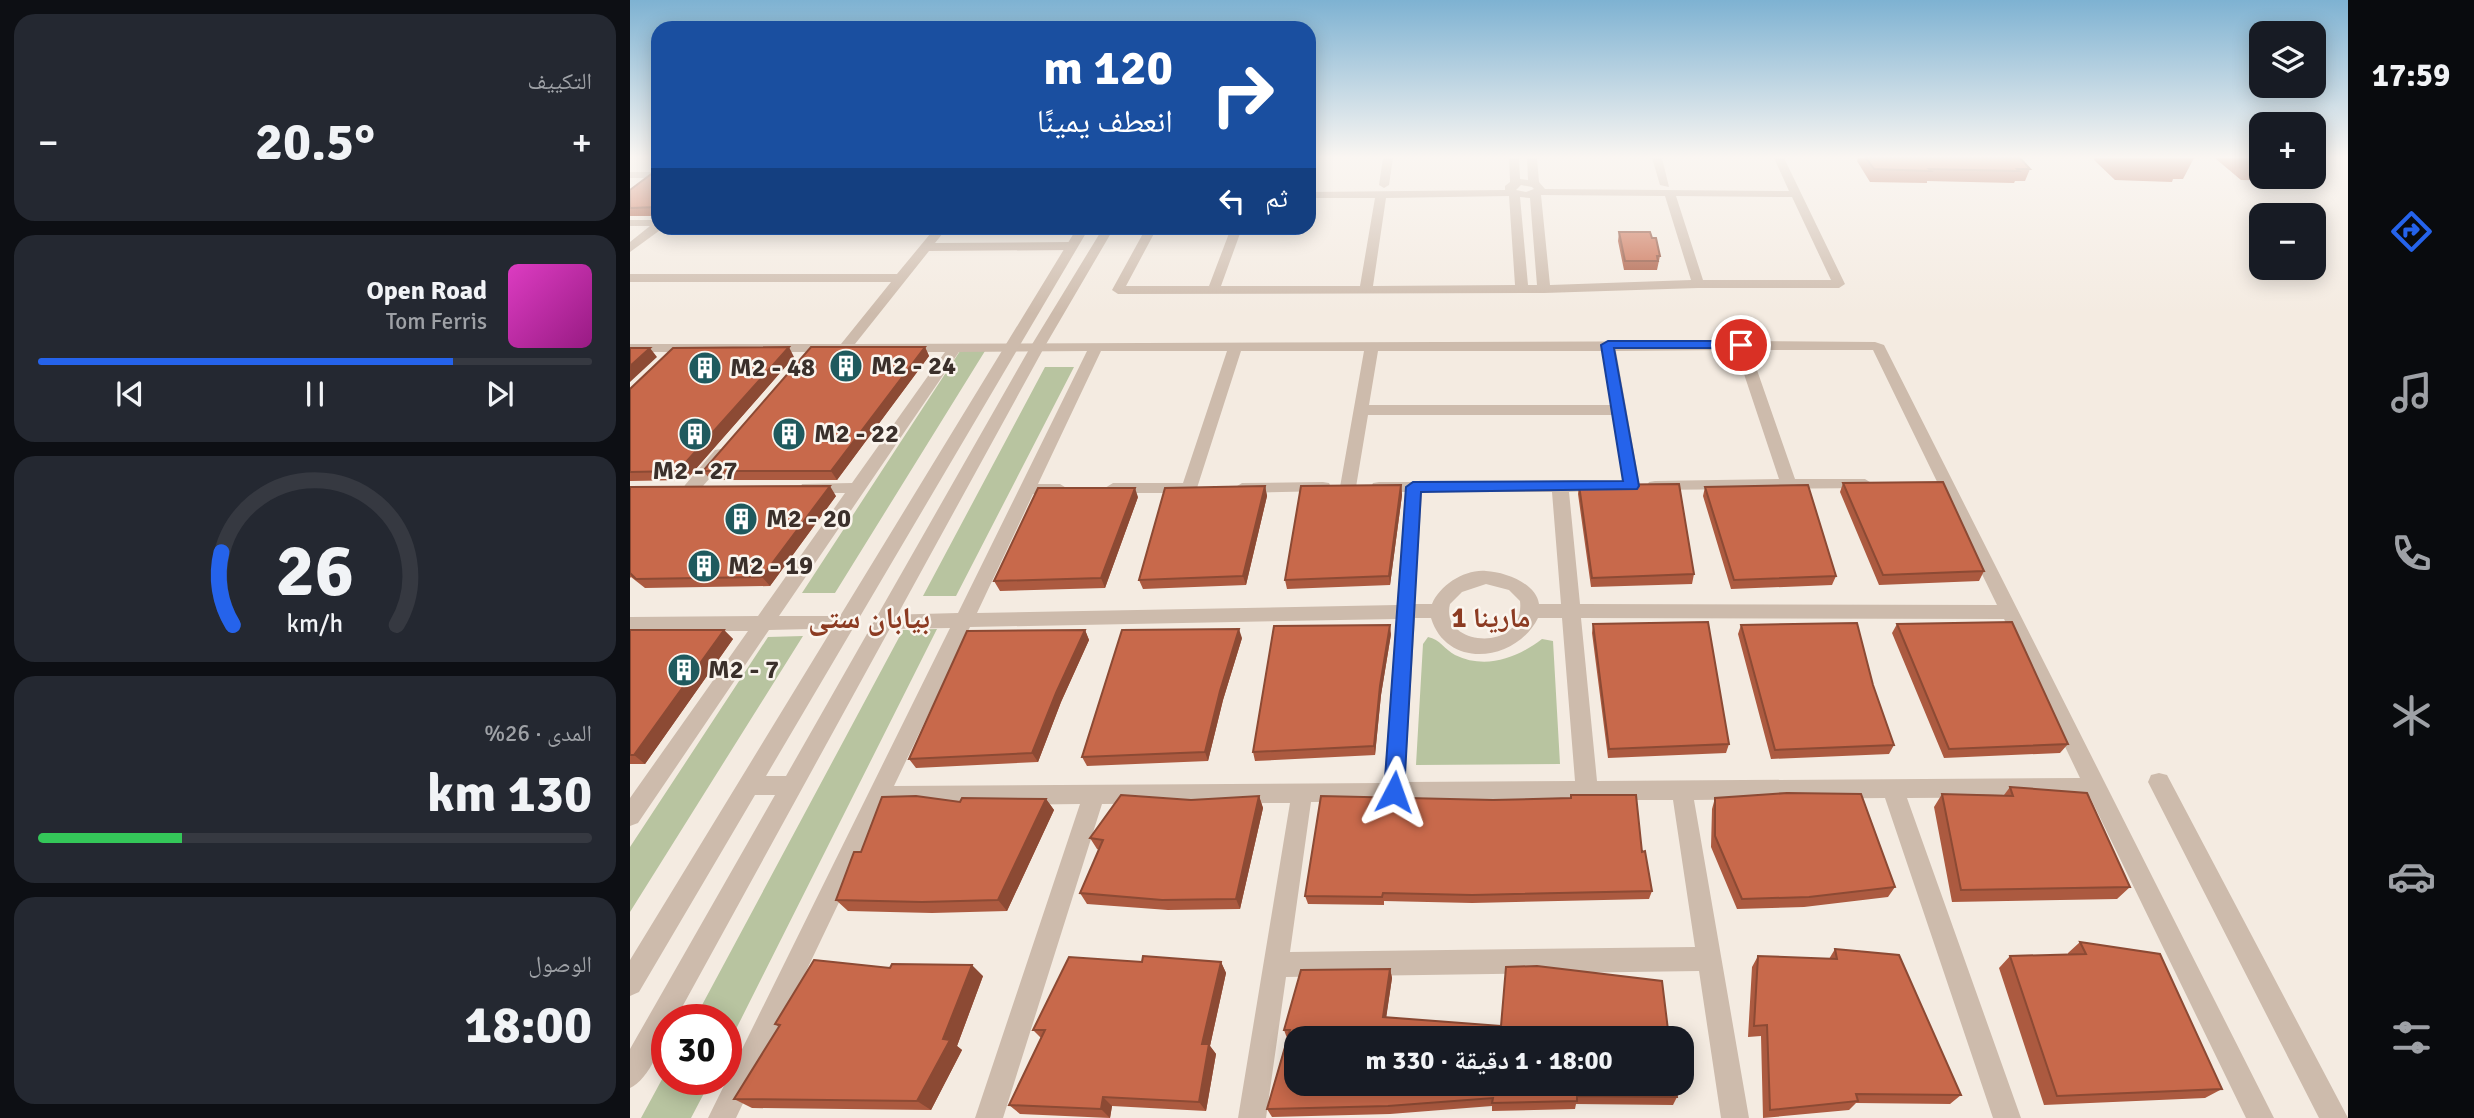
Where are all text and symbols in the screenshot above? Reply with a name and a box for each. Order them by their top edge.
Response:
map controls [2249,21,2326,280]
button: layers [2249,21,2326,98]
text: 120 m [1043,38,1173,98]
icon: right [1197,49,1288,140]
text: 17:59 [2372,56,2450,95]
text: التكييف [527,67,592,96]
text: انعطف يمينًا [1037,102,1173,141]
text: 20.5° [255,110,375,174]
button: + [2249,112,2326,189]
text: − [38,119,59,166]
text: + [571,119,592,166]
icon: left [1213,182,1251,220]
text: ثم [1265,183,1288,215]
button: − [2249,203,2326,280]
icon: directions [2387,207,2436,256]
text: Open Road [366,275,487,307]
text: Tom Ferris [386,307,487,336]
pin [1711,315,1771,375]
icon: arrive [1722,326,1760,364]
building icon: M2 - 24 [827,347,865,385]
building icon: M2 - 48 [686,349,724,387]
place label: M2 - 24 [871,350,956,382]
place label: M2 - 48 [730,352,815,384]
icon: music [2387,368,2436,417]
icon: previous [111,375,149,413]
icon: pause [296,375,334,413]
icon: next [481,375,519,413]
building icon: M2 - 27 [676,415,714,453]
building icon: M2 - 22 [770,415,808,453]
place label: M2 - 22 [814,418,899,450]
place label: M2 - 27 [652,455,738,487]
building icon: M2 - 20 [722,500,760,538]
place label: M2 - 20 [766,503,851,535]
text: 26 [276,527,354,616]
icon: phone [2387,529,2436,578]
building icon: M2 - 19 [685,547,723,585]
place label: M2 - 19 [728,550,813,582]
district label: بیابان ستی [808,600,930,637]
district label: مارینا 1 [1452,601,1531,635]
text: km/h [287,608,343,639]
building icon: M2 - 7 [665,651,703,689]
place label: M2 - 7 [708,654,779,686]
icon: climate [2387,691,2436,740]
text: المدى · 26% [484,719,592,748]
position arrow [1357,755,1431,829]
text: 130 km [427,762,592,826]
icon: car [2387,852,2436,901]
text: الوصول [528,950,592,979]
text: 18:00 [464,993,592,1057]
speed limit sign: 30 [651,1004,742,1095]
icon: filters [2387,1013,2436,1062]
text: 18:00 · 1 دقيقة · 330 m [1365,1045,1613,1077]

